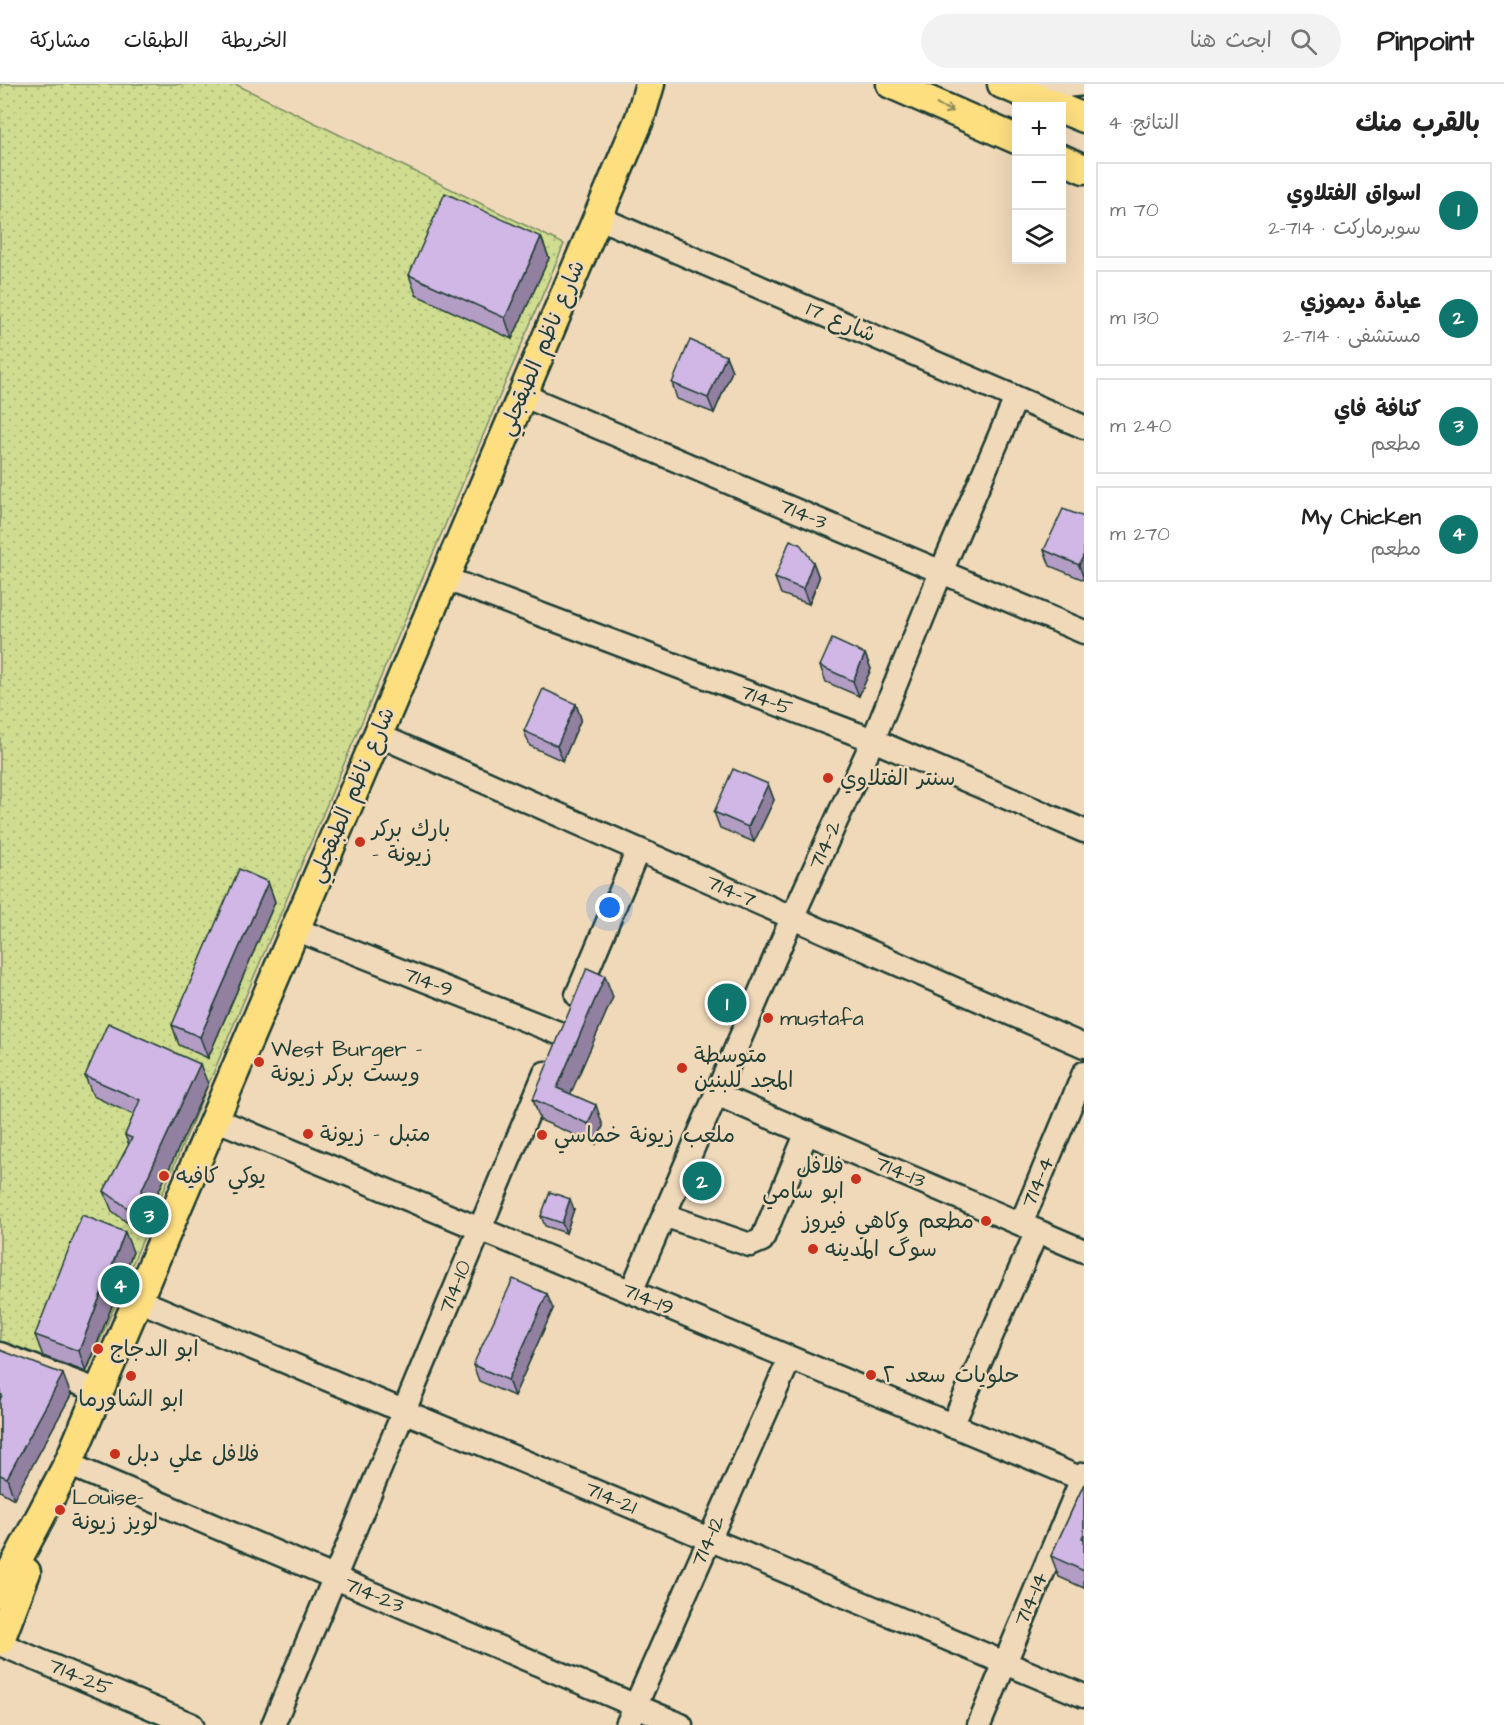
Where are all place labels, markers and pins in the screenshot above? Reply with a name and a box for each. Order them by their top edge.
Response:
place label: سنتر الفتلاوي [840,763,956,794]
marker: سنتر الفتلاوي [821,771,835,785]
place label: بارك بركر - زيونة [370,814,450,870]
marker: بارك بركر - زيونة [353,835,367,849]
pin: 1 [708,980,746,1026]
place label: mustafa [780,1003,864,1034]
marker: mustafa [761,1011,775,1025]
place label: West Burger - ويست بركر زيونة [271,1034,422,1090]
place label: متوسطة المجد للبنين [694,1040,794,1096]
marker: West Burger - ويست بركر زيونة [252,1055,266,1069]
marker: متوسطة المجد للبنين [675,1061,689,1075]
place label: متبل - زيونة [320,1119,431,1150]
place label: ملعب زيونة خماسي [554,1120,735,1154]
marker: متبل - زيونة [301,1127,315,1141]
marker: ملعب زيونة خماسي [535,1128,549,1142]
place label: فلافل ابو سامي [762,1151,844,1210]
pin: 2 [682,1158,722,1204]
place label: يوكي كافيه [176,1161,266,1195]
marker: يوكي كافيه [157,1169,171,1183]
marker: فلافل ابو سامي [849,1172,863,1186]
pin: 3 [130,1192,168,1238]
place label: مطعم وكاهي فيروز [801,1206,974,1240]
marker: مطعم وكاهي فيروز [979,1214,993,1228]
place label: سوگ المدينه [825,1234,937,1265]
marker: سوگ المدينه [806,1242,820,1256]
pin: 4 [100,1262,140,1308]
place label: ابو الدجاج [110,1334,199,1365]
marker: ابو الدجاج [91,1342,105,1356]
place label: حلويات سعد ٢ [883,1360,1020,1391]
marker: حلويات سعد ٢ [864,1368,878,1382]
marker: ابو الشاورما [124,1369,138,1383]
place label: ابو الشاورما [78,1384,184,1415]
place label: فلافل علي دبل [127,1439,259,1473]
marker: فلافل علي دبل [108,1447,122,1461]
place label: Louise- لويز زيونة [72,1482,158,1538]
marker: Louise- لويز زيونة [53,1503,67,1517]

